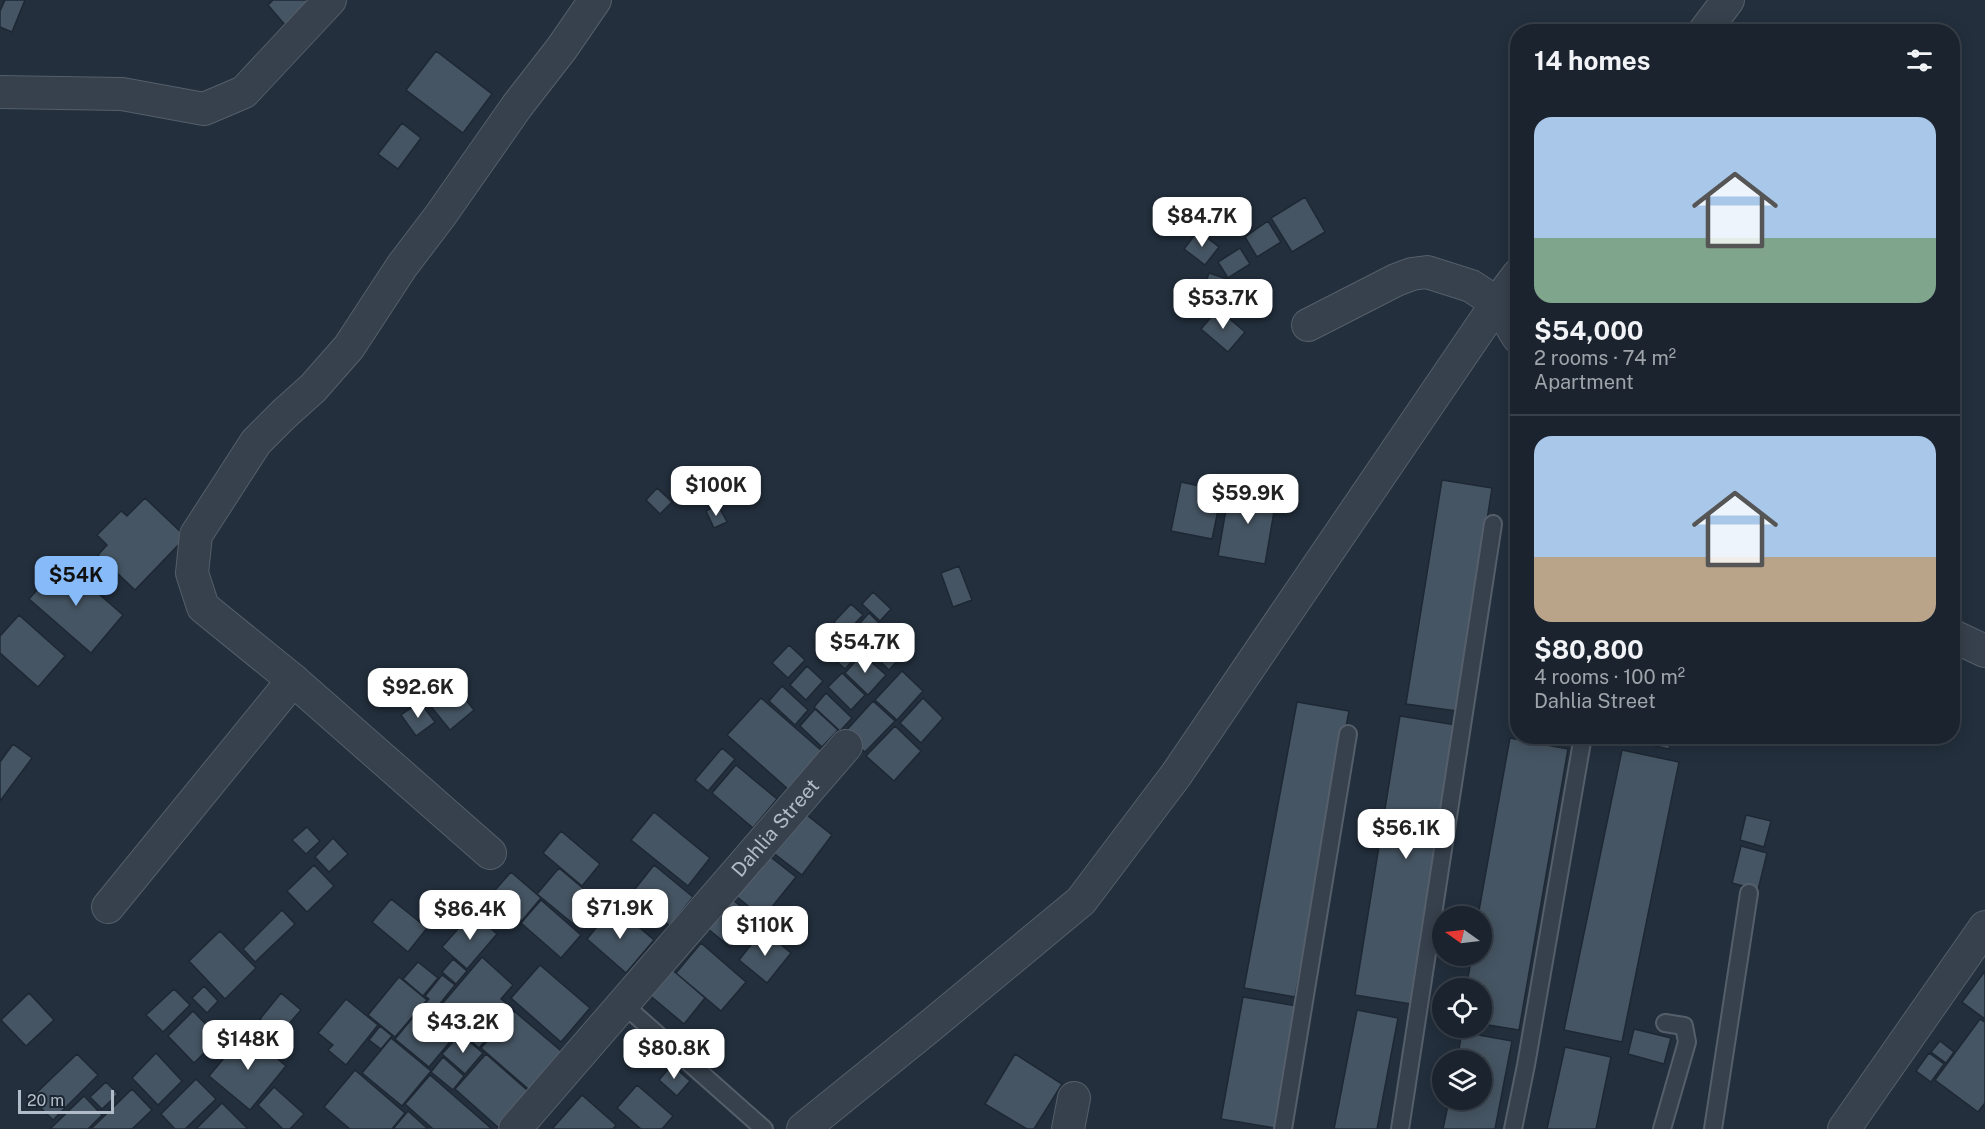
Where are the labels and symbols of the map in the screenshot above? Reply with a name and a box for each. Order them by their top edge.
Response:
pin: $84.7K [1153,197,1251,248]
pin: $53.7K [1174,279,1272,330]
pin: $100K [674,466,758,517]
pin: $59.9K [1199,474,1297,525]
pin: $54K [40,556,112,607]
pin: $54.7K [816,623,914,674]
pin: $92.6K [369,668,467,719]
street label: Dahlia Street [726,774,824,882]
pin: $56.1K [1357,809,1455,860]
pin: $71.9K [571,889,669,940]
pin: $86.4K [421,890,519,941]
pin: $110K [723,906,807,957]
north arrow [1432,906,1492,966]
pin: $43.2K [414,1003,512,1054]
pin: $148K [206,1020,290,1071]
pin: $80.8K [625,1029,723,1080]
scale bar [18,1087,114,1114]

